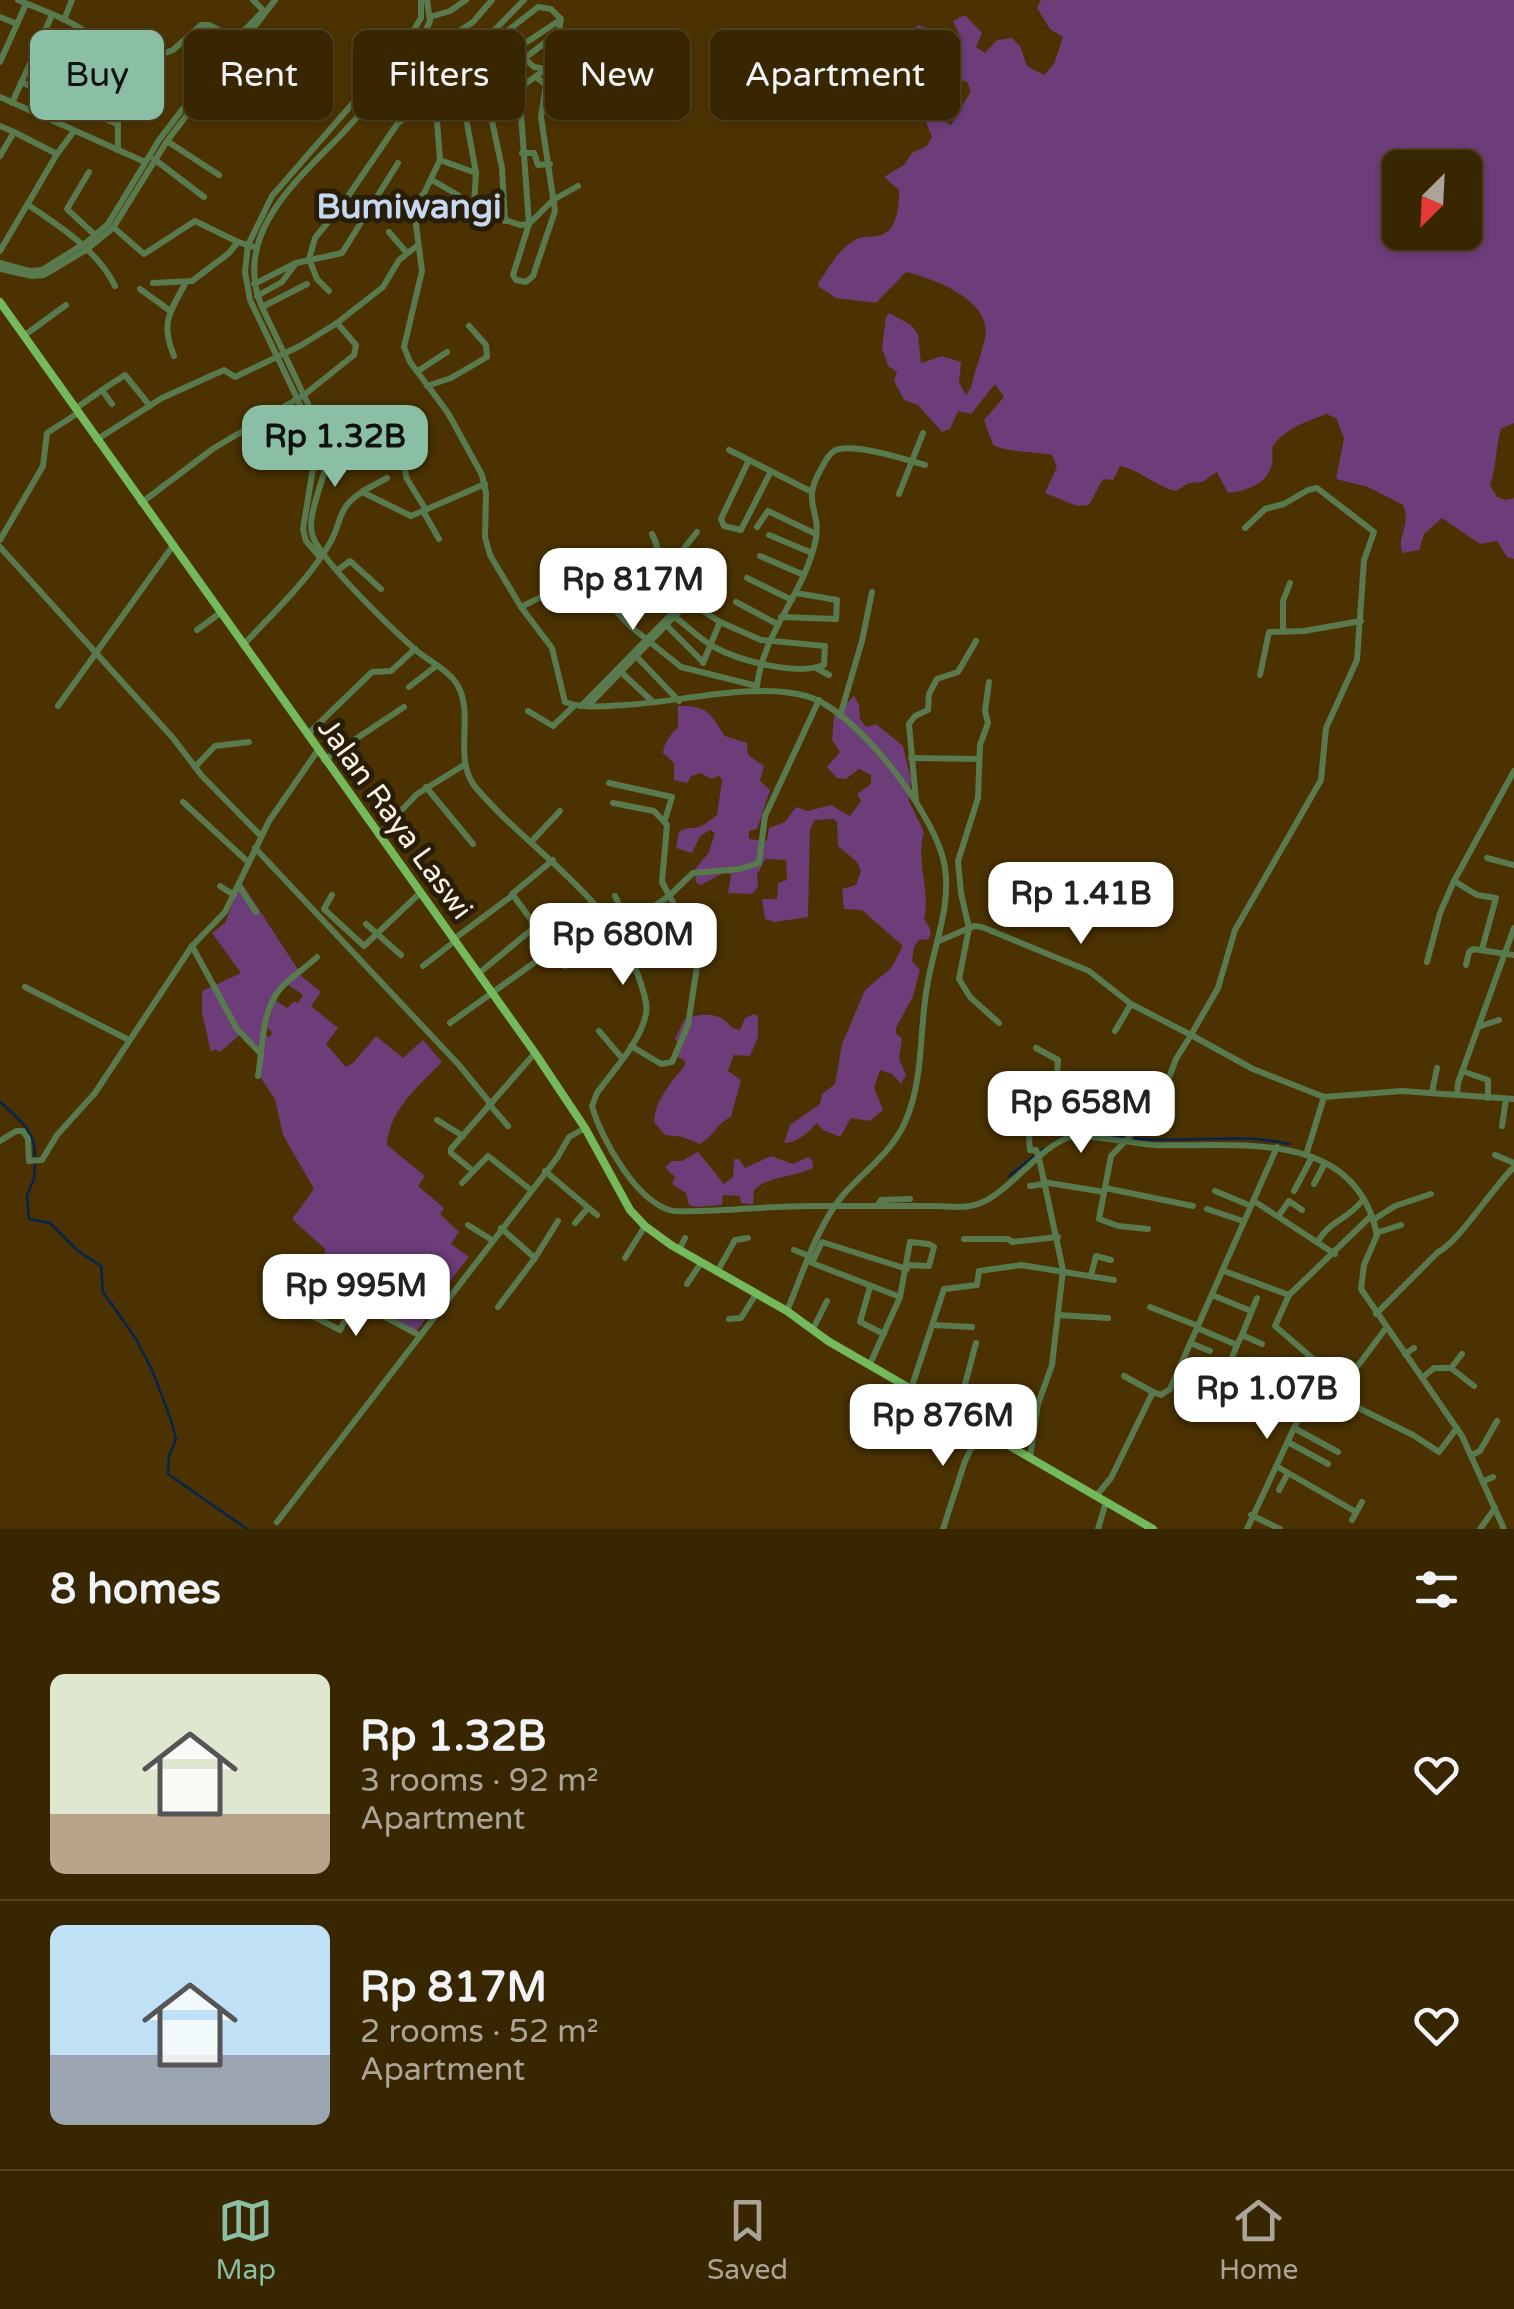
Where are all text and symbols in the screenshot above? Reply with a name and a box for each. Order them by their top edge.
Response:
chip: Buy [30,30,164,120]
chip: Rent [184,30,333,120]
chip: Filters [353,30,525,120]
chip: New [545,30,690,120]
chip: Apartment [710,30,960,120]
north arrow [1382,150,1482,250]
map controls [1382,150,1482,250]
district label: Bumiwangi [316,186,502,228]
pin: Rp 1.32B [232,405,438,490]
text: Rp 1.32B [264,418,406,456]
pin: Rp 817M [541,548,725,633]
text: Rp 817M [562,561,704,599]
street label: Jalan Raya Laswi [310,711,480,927]
pin: Rp 1.41B [978,862,1184,947]
text: Rp 1.41B [1010,875,1152,913]
pin: Rp 680M [531,903,715,988]
text: Rp 680M [552,916,694,954]
pin: Rp 658M [989,1071,1173,1156]
text: Rp 658M [1010,1084,1152,1122]
pin: Rp 995M [264,1254,448,1339]
text: Rp 995M [285,1267,427,1305]
pin: Rp 1.07B [1164,1357,1370,1442]
text: Rp 1.07B [1196,1370,1338,1408]
pin: Rp 876M [851,1384,1035,1469]
text: Rp 876M [872,1397,1014,1435]
icon: filters [1409,1562,1464,1617]
text: 8 homes [50,1564,221,1615]
text: Rp 1.32B [360,1711,546,1762]
icon: home [130,1714,250,1834]
icon: heart [1409,1747,1464,1802]
text: 3 rooms · 92 m² [360,1762,599,1800]
text: Apartment [360,1800,525,1838]
text: Rp 817M [360,1962,547,2013]
icon: home [130,1965,250,2085]
icon: heart [1409,1998,1464,2053]
text: 2 rooms · 52 m² [360,2013,599,2051]
text: Apartment [360,2051,525,2089]
tab: Map [216,2193,276,2287]
tab: Saved [707,2193,788,2287]
tab: Home [1219,2193,1298,2287]

